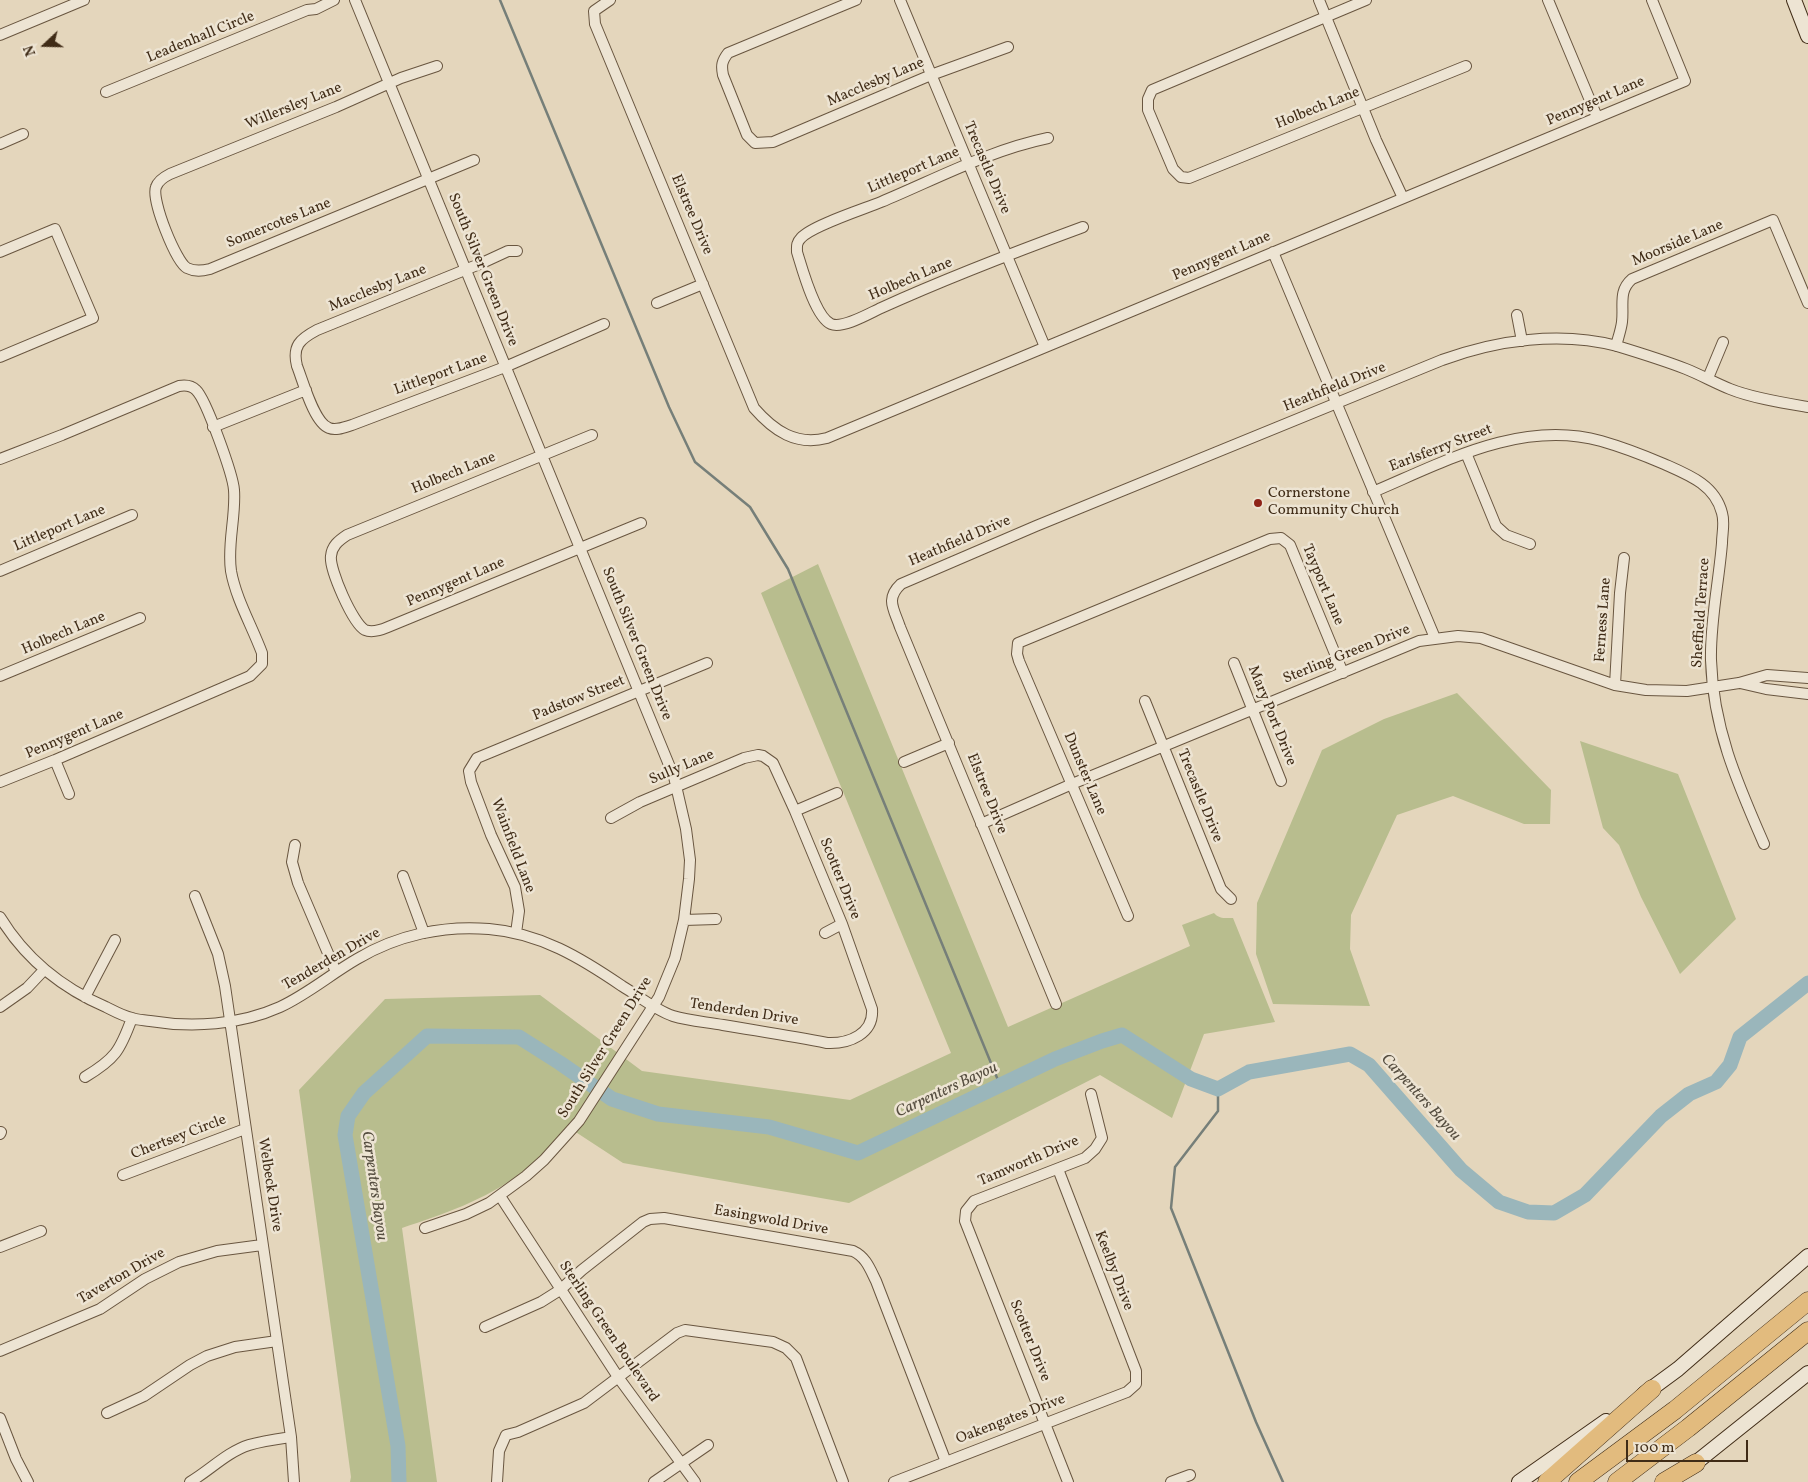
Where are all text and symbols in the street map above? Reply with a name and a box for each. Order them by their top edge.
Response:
street label: Leadenhall Circle [145,8,257,68]
north arrow [20,20,70,70]
text: N [20,42,41,59]
street label: Macclesby Lane [825,54,927,112]
street label: Pennygent Lane [1544,73,1648,131]
street label: Willersley Lane [243,79,345,135]
street label: Holbech Lane [1273,84,1363,134]
street label: Trecastle Drive [958,119,1014,217]
street label: Littleport Lane [865,144,963,198]
street label: Elstree Drive [666,172,716,258]
street label: South Silver Green Drive [443,191,521,349]
street label: Somercotes Lane [224,195,334,253]
street label: Moorside Lane [1630,217,1726,271]
street label: Pennygent Lane [1170,228,1274,286]
street label: Holbech Lane [866,254,956,306]
street label: Macclesby Lane [327,261,429,317]
street label: Littleport Lane [392,350,490,400]
street label: Heathfield Drive [1281,359,1389,417]
street label: Earlsferry Street [1387,421,1495,477]
street label: Holbech Lane [409,449,499,499]
place label: Cornerstone Community Church [1268,485,1399,520]
marker: Cornerstone Community Church [1252,497,1264,509]
street label: Littleport Lane [11,502,109,556]
street label: Heathfield Drive [906,512,1014,572]
street label: Tayport Lane [1297,542,1347,628]
street label: Pennygent Lane [404,554,508,612]
street label: Sheffield Terrace [1689,557,1715,669]
street label: South Silver Green Drive [597,565,675,723]
street label: Ferness Lane [1592,577,1616,663]
street label: Holbech Lane [19,608,109,660]
street label: Sterling Green Drive [1281,621,1413,689]
street label: Mary Port Drive [1243,663,1299,769]
street label: Padstow Street [530,672,628,726]
street label: Pennygent Lane [23,706,127,764]
street label: Dunster Lane [1058,730,1110,818]
street label: Sully Lane [647,746,717,790]
street label: Trecastle Drive [1172,747,1226,845]
street label: Elstree Drive [962,751,1010,837]
street label: Wainfield Lane [486,796,538,896]
street label: Scotter Drive [815,836,863,922]
street label: Tenderden Drive [280,925,384,995]
street label: South Silver Green Drive [555,974,657,1122]
street label: Tenderden Drive [688,996,800,1030]
water label: Carpenters Bayou [1376,1051,1464,1145]
water label: Carpenters Bayou [893,1059,1001,1123]
street label: Chertsey Circle [129,1112,229,1164]
water label: Carpenters Bayou [356,1130,390,1242]
street label: Tamworth Drive [976,1133,1082,1191]
street label: Welbeck Drive [253,1137,285,1233]
street label: Easingwold Drive [712,1202,830,1240]
street label: Keelby Drive [1090,1229,1136,1313]
street label: Taverton Drive [75,1245,169,1309]
street label: Sterling Green Boulevard [554,1258,662,1406]
street label: Scotter Drive [1005,1298,1053,1384]
street label: Oakengates Drive [954,1391,1068,1449]
scale bar [1628,1430,1750,1462]
text: 100 m [1634,1438,1674,1459]

